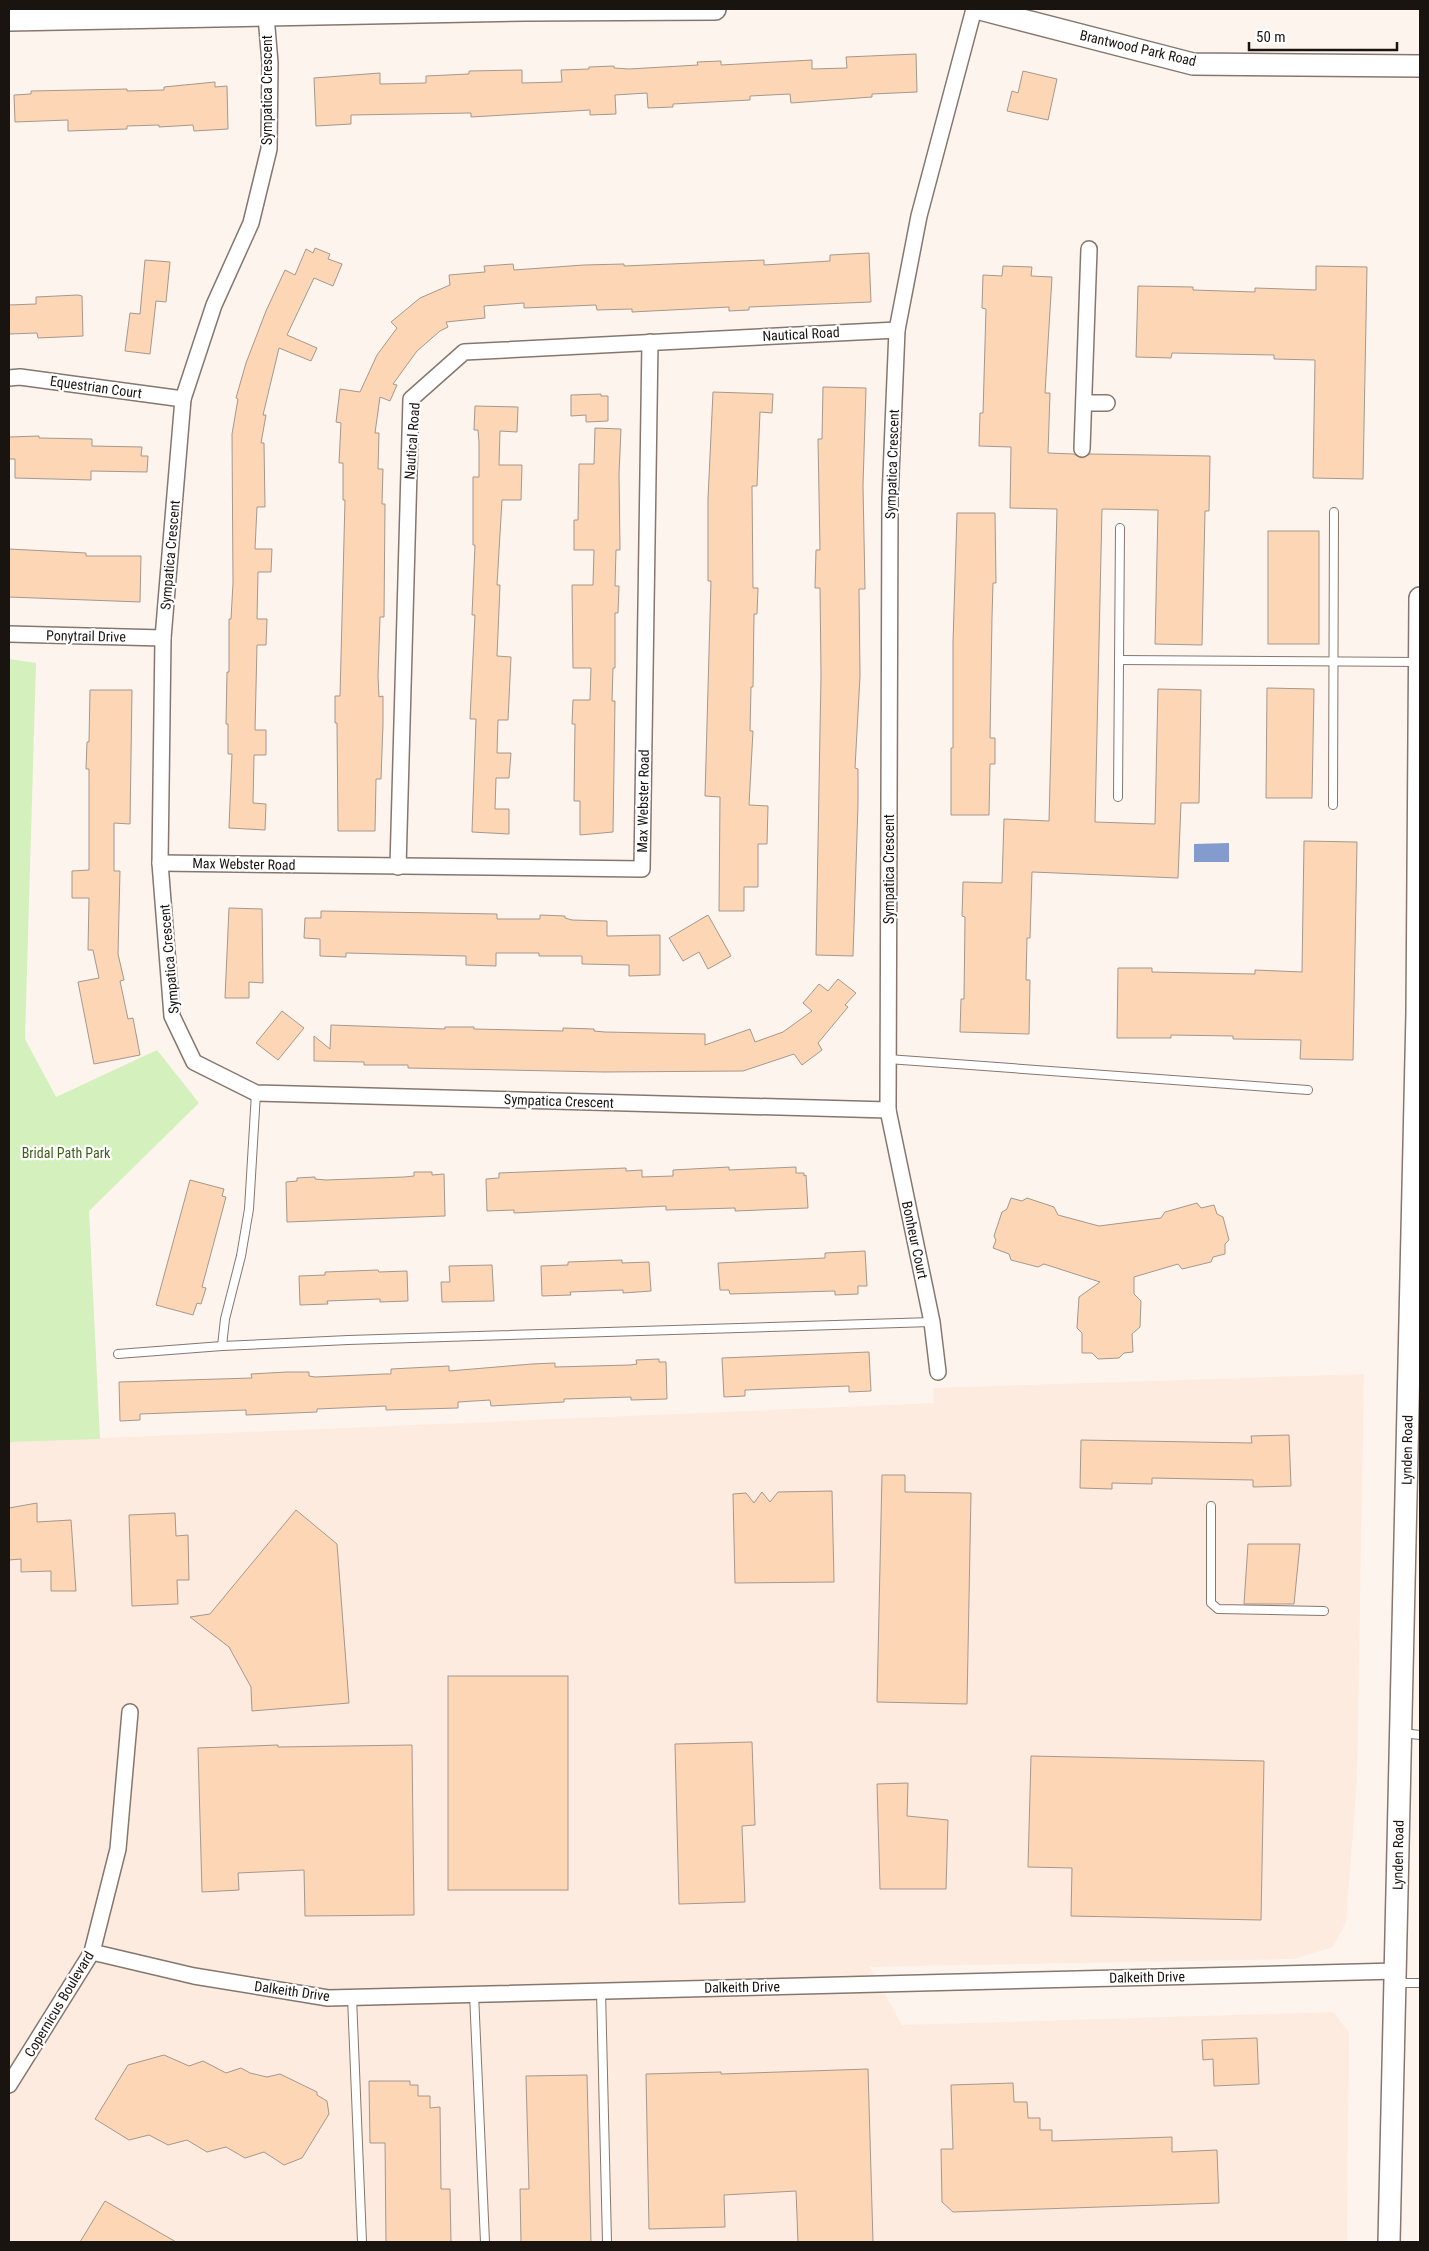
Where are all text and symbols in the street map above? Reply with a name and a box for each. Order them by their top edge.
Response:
scale bar [1249,20,1396,52]
street label: Brantwood Park Road [1078,27,1198,69]
text: 50 m [1256,28,1286,46]
street label: Sympatica Crescent [259,35,275,145]
street label: Nautical Road [762,324,840,344]
street label: Equestrian Court [49,373,143,401]
street label: Nautical Road [401,402,423,480]
street label: Sympatica Crescent [882,409,902,519]
street label: Sympatica Crescent [157,500,183,610]
street label: Ponytrail Drive [46,627,126,645]
street label: Max Webster Road [634,749,652,853]
street label: Sympatica Crescent [881,814,897,924]
street label: Max Webster Road [192,855,296,873]
street label: Sympatica Crescent [156,904,182,1014]
street label: Sympatica Crescent [504,1091,614,1111]
park label: Bridal Path Park [22,1145,111,1161]
street label: Bonheur Court [899,1199,931,1281]
street label: Lynden Road [1398,1415,1416,1485]
street label: Lynden Road [1389,1820,1407,1890]
street label: Copernicus Boulevard [21,1948,97,2060]
street label: Dalkeith Drive [1109,1968,1186,1986]
street label: Dalkeith Drive [253,1978,331,2004]
street label: Dalkeith Drive [704,1978,781,1996]

